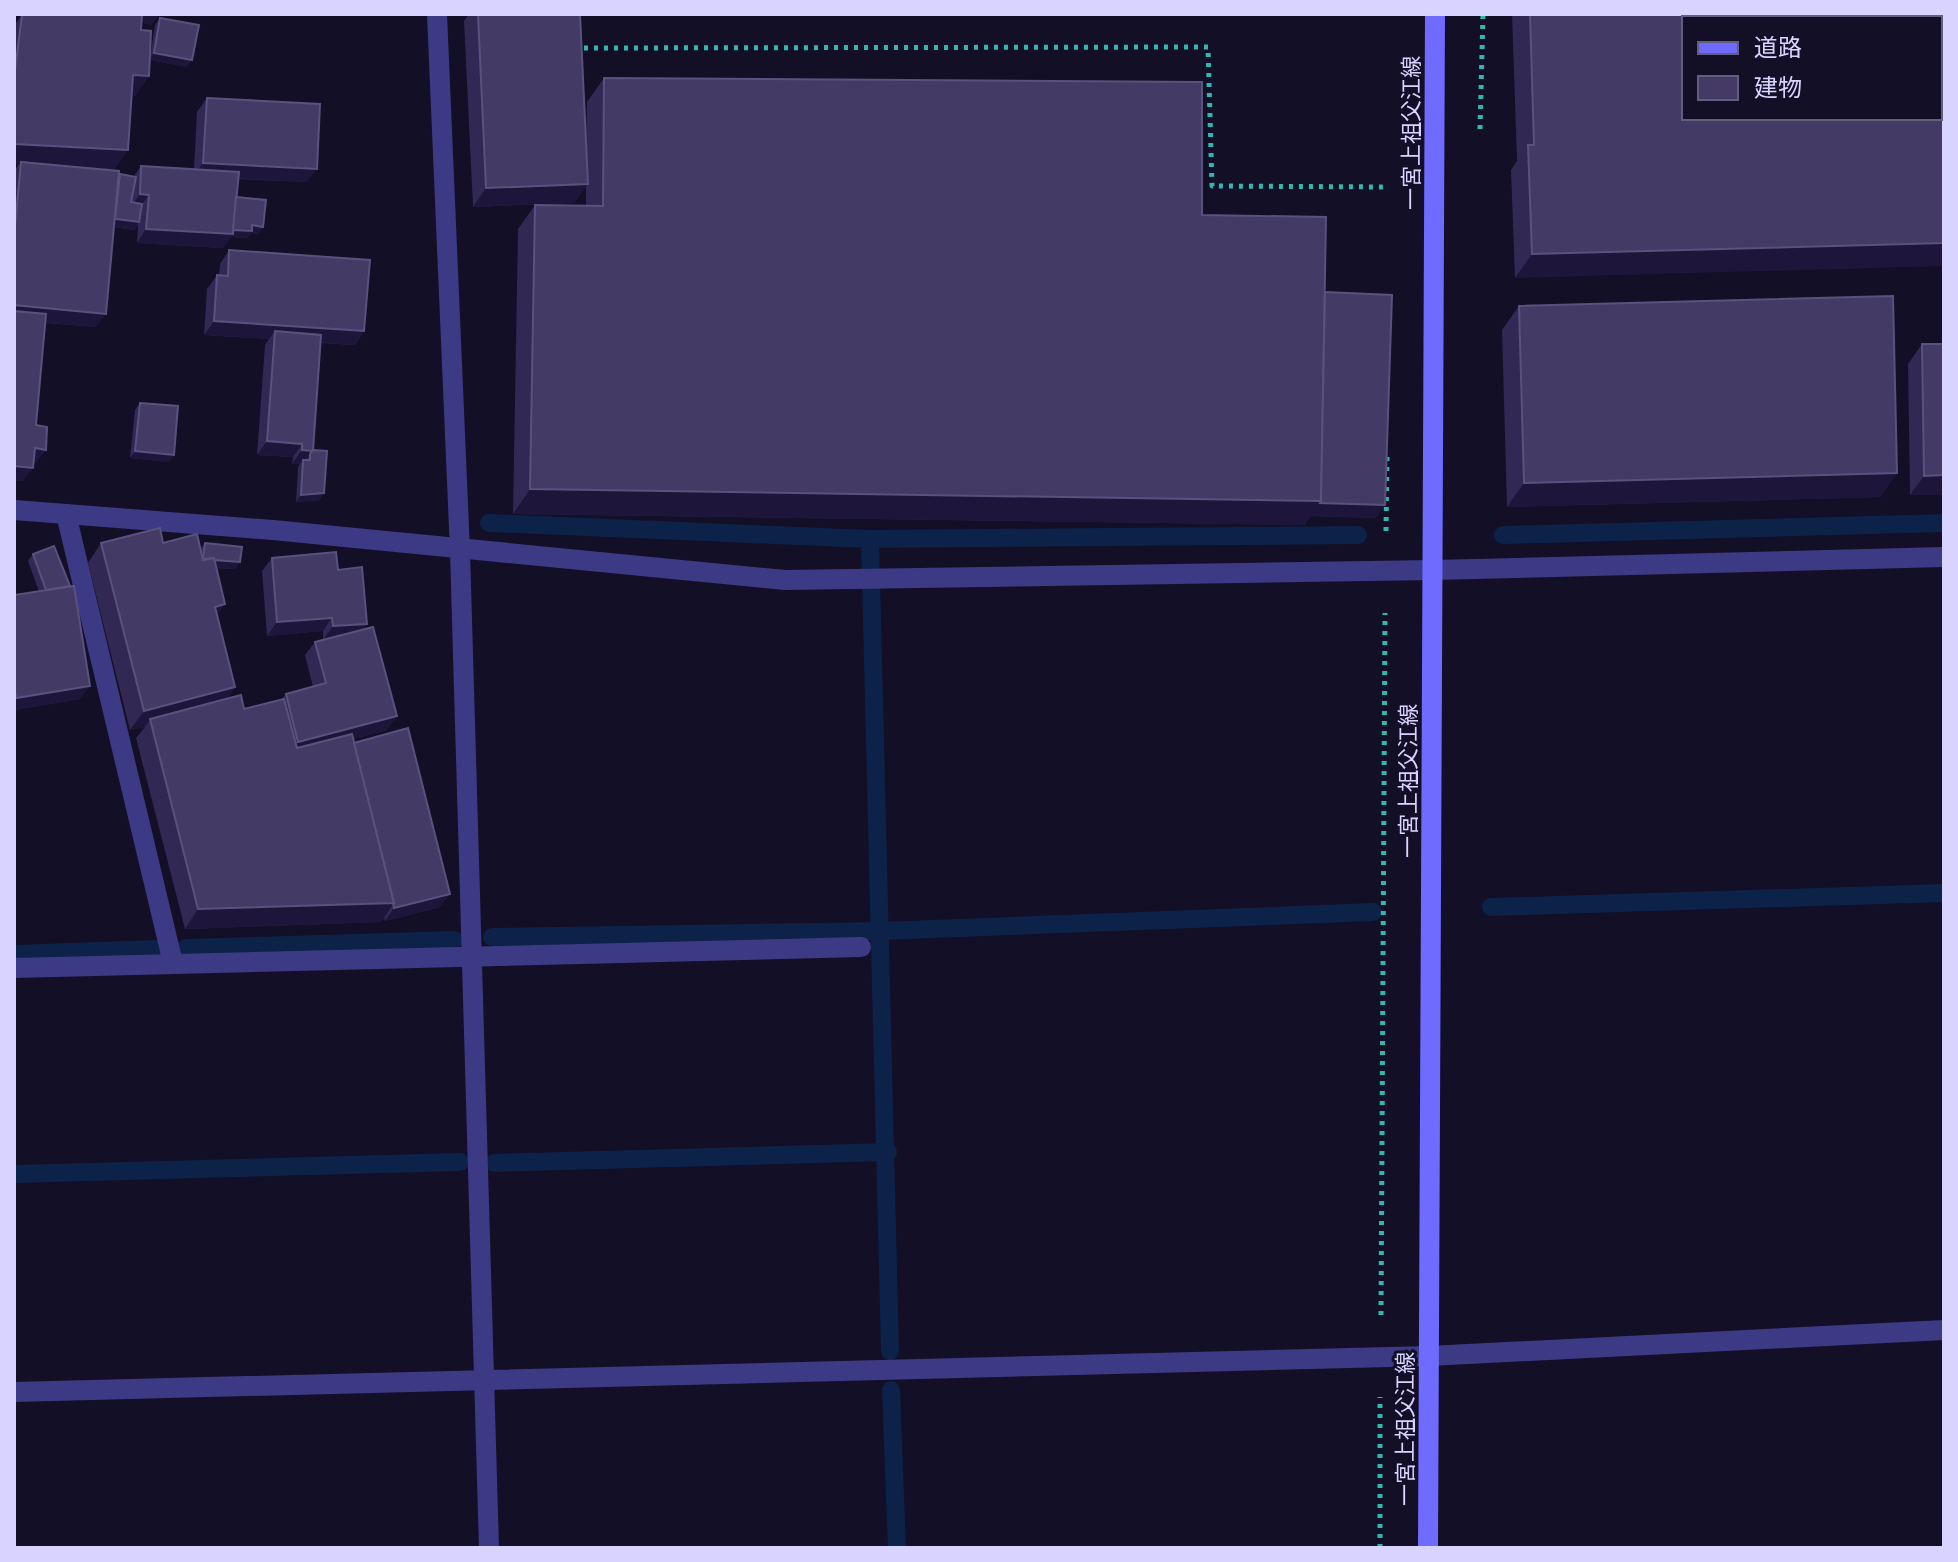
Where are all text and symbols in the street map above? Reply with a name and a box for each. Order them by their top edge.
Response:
legend [1682,16,1942,120]
text: 道路 [1754,33,1802,62]
street label: 一宮上祖父江線 [1398,56,1425,210]
text: 建物 [1754,73,1802,102]
street label: 一宮上祖父江線 [1395,704,1422,858]
street label: 一宮上祖父江線 [1392,1352,1419,1506]

